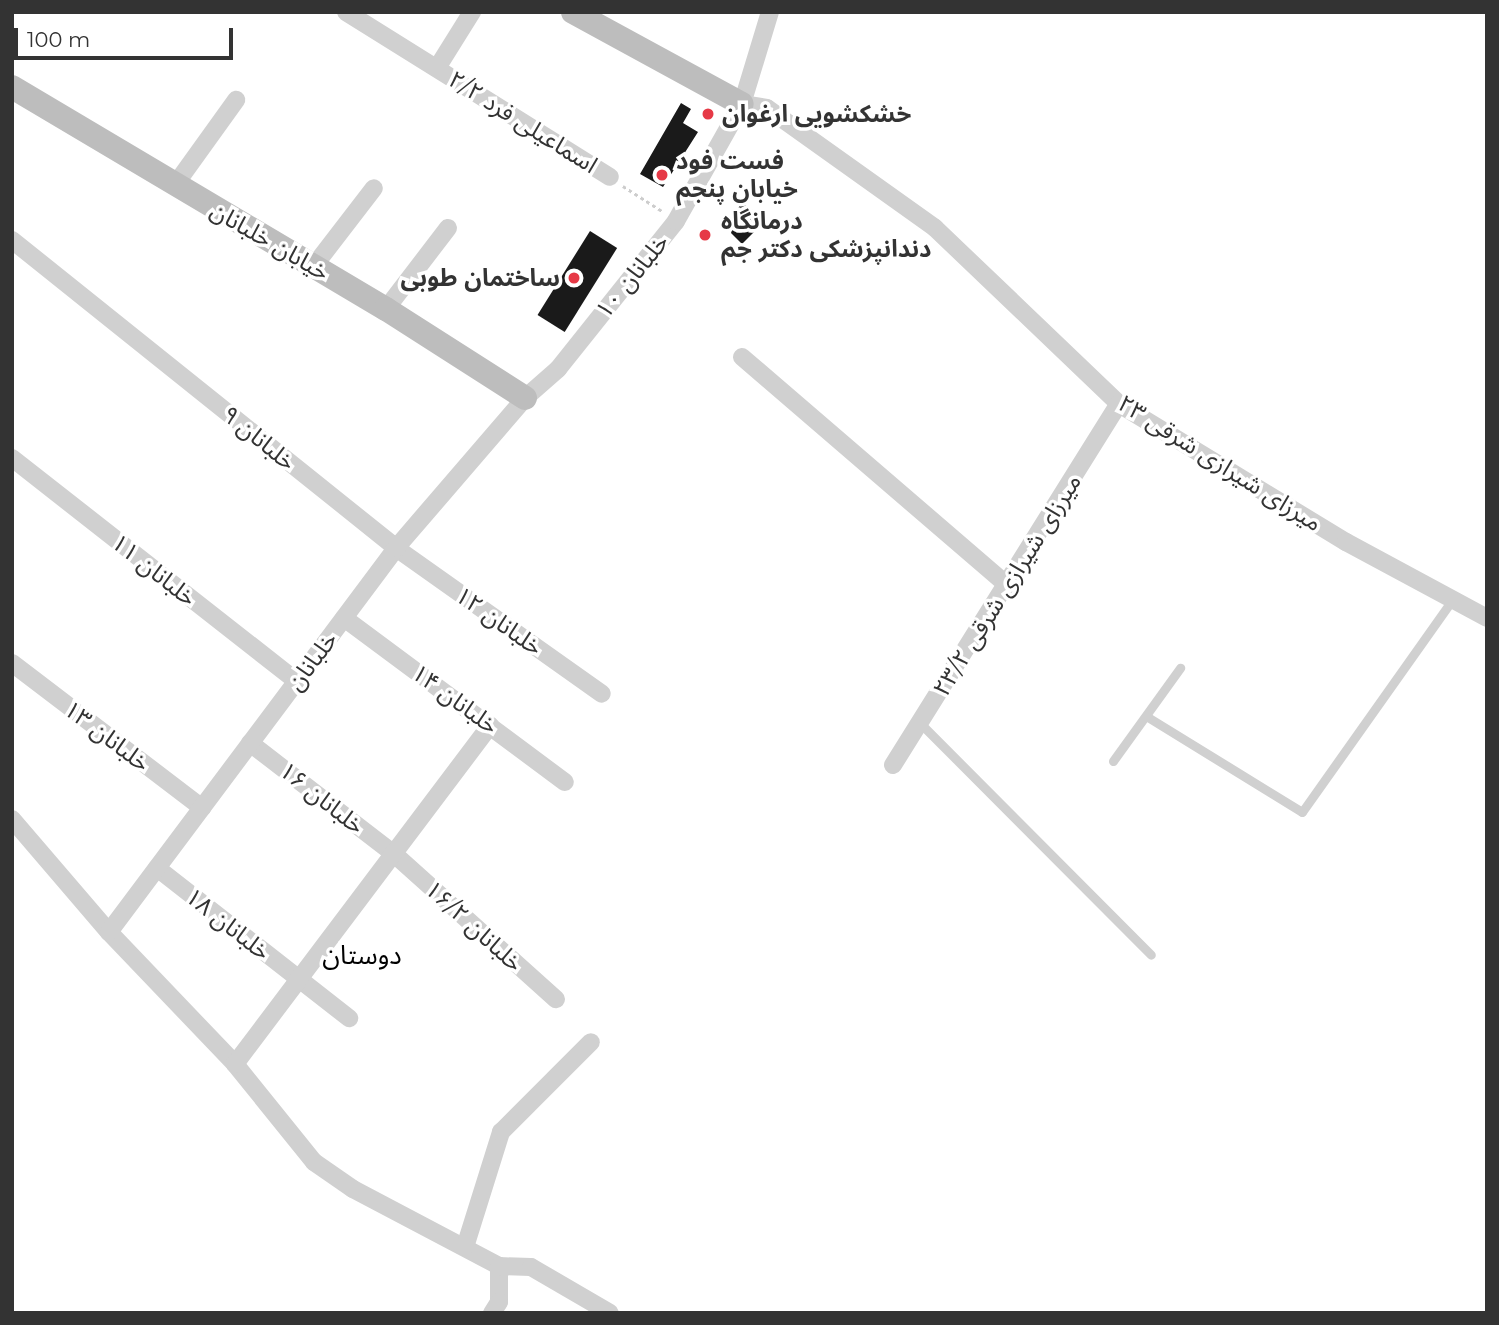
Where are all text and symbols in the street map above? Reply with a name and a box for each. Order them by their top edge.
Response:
scale bar [18,14,236,58]
text: 100 m [27,27,90,52]
street label: ۲/۲ اسماعیلی فرد [443,65,603,179]
place label: خشکشویی ارغوان [722,100,911,128]
marker: خشکشویی ارغوان [700,106,716,122]
place label: فست فود خیابان پنجم [676,147,798,203]
marker: فست فود خیابان پنجم [654,167,670,183]
street label: خیابان خلبانان [205,195,335,287]
place label: درمانگاه دندانپزشکی دکتر جم [721,207,931,263]
marker: درمانگاه دندانپزشکی دکتر جم [695,225,715,245]
street label: ۱۰ خلبانان [589,228,675,324]
place label: ساختمان طوبی [400,264,560,292]
marker: ساختمان طوبی [566,270,582,286]
street label: ۲۳ میرزای شیرازی شرقی [1113,389,1327,537]
street label: ۹ خلبانان [216,400,302,476]
street label: ۲۳/۲ میرزای شیرازی شرقی [927,469,1087,701]
street label: ۱۱ خلبانان [106,528,202,612]
street label: ۱۲ خلبانان [450,580,548,662]
street label: خلبانان [281,626,343,696]
street label: ۱۴ خلبانان [406,658,504,740]
street label: ۱۳ خلبانان [58,694,156,778]
street label: ۱۶ خلبانان [274,756,370,840]
street label: ۱۶/۲ خلبانان [419,875,529,977]
street label: ۱۸ خلبانان [180,882,276,966]
district label: دوستان [322,940,402,972]

